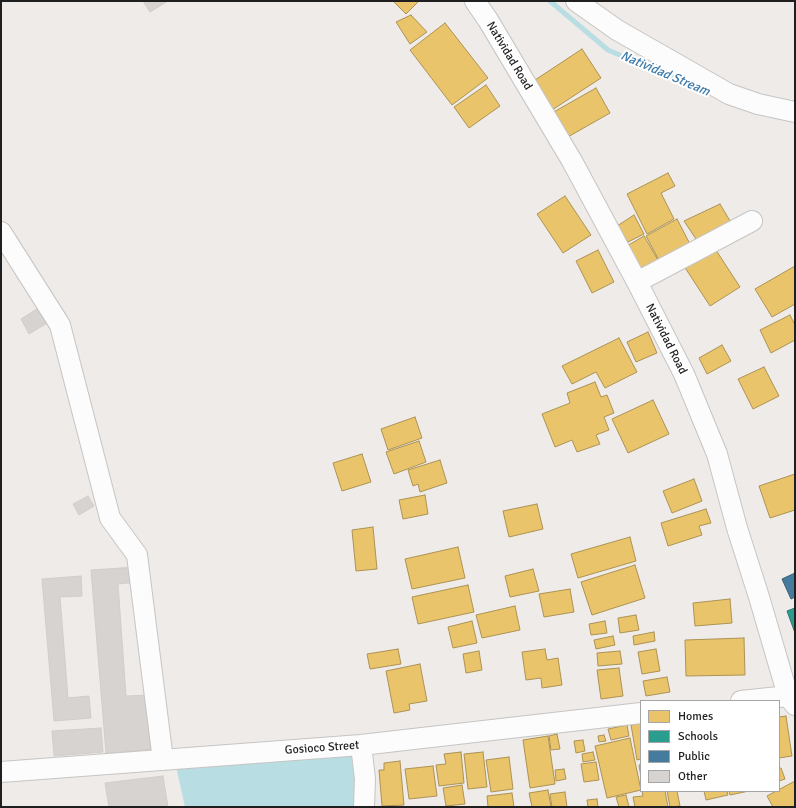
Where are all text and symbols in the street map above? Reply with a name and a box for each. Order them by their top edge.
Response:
street label: Natividad Road [483,19,535,93]
water label: Natividad Stream [618,48,712,100]
street label: Natividad Road [642,301,690,377]
legend [640,700,780,792]
text: Homes [678,709,713,724]
text: Schools [678,729,718,744]
street label: Gosioco Street [284,738,360,758]
text: Public [678,749,710,764]
text: Other [678,769,707,784]

